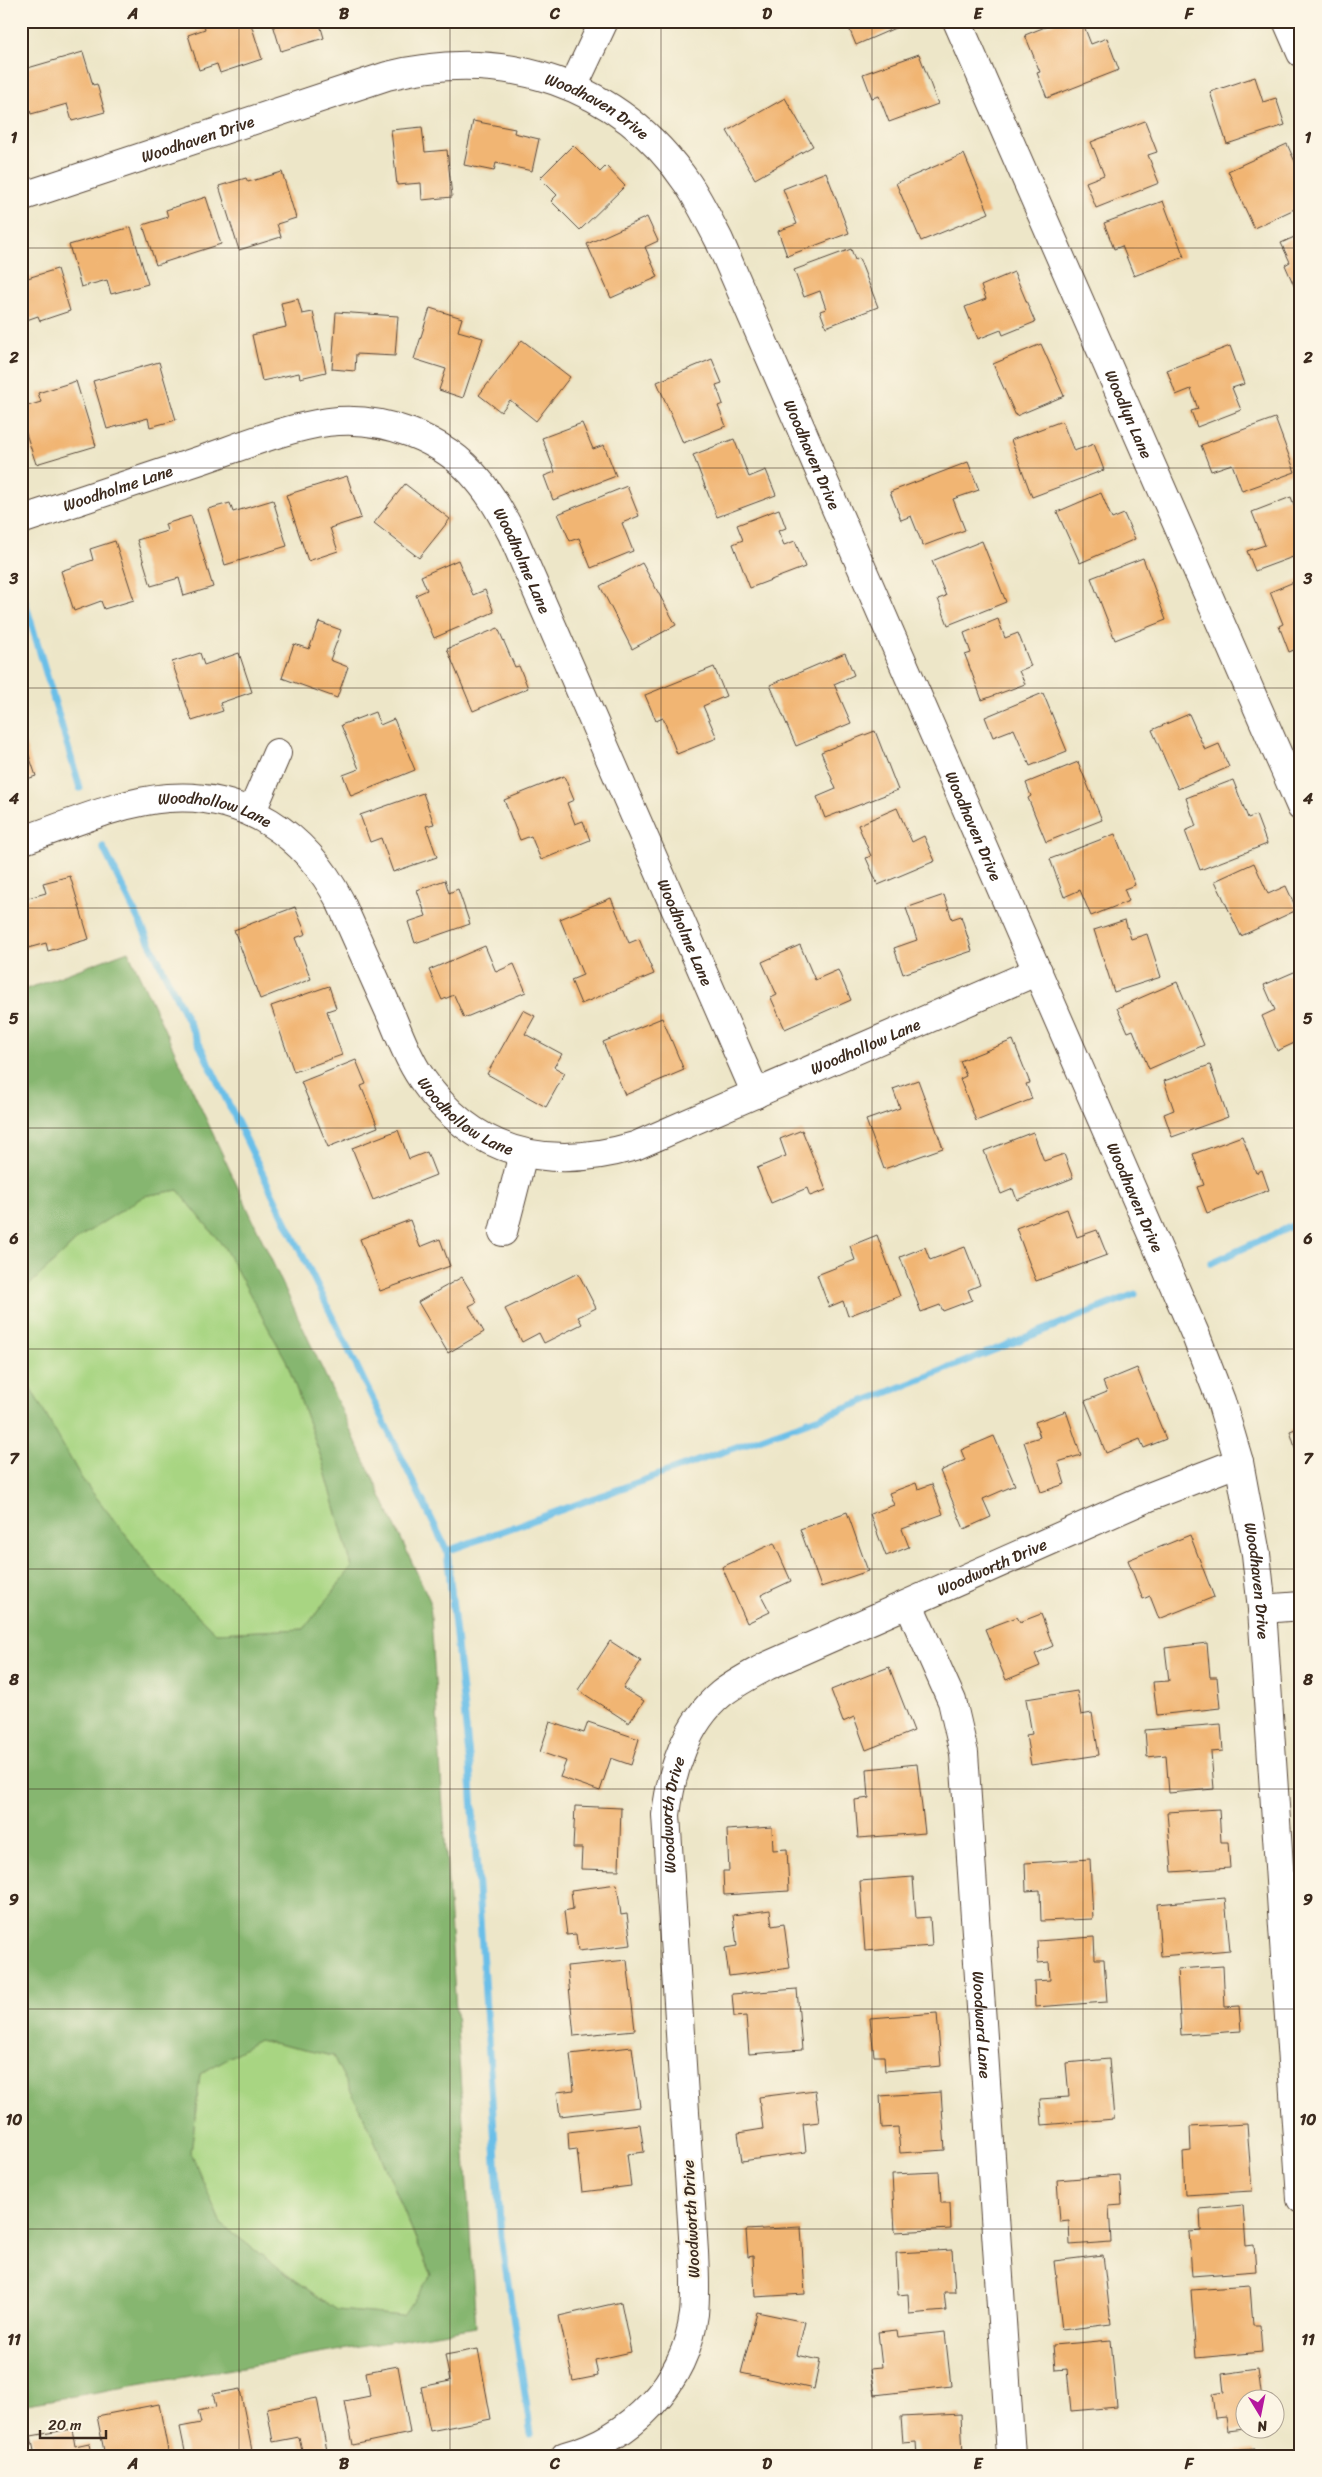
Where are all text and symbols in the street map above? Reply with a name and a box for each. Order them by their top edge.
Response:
text: A [127,0,138,28]
text: B [339,0,350,28]
text: C [549,0,561,28]
text: D [762,0,772,28]
text: E [974,0,984,28]
text: F [1184,0,1195,28]
street label: Woodhaven Drive [541,64,657,147]
street label: Woodhaven Drive [137,106,258,171]
text: 1 [11,123,18,152]
text: 1 [1305,123,1312,152]
text: 2 [8,343,19,372]
text: 2 [1302,343,1313,372]
street label: Woodlyn Lane [1097,365,1161,463]
street label: Woodhaven Drive [776,395,849,514]
street label: Woodholme Lane [59,456,177,520]
street label: Woodholme Lane [486,501,560,618]
text: 3 [9,564,19,593]
text: 3 [1303,564,1313,593]
street label: Woodhaven Drive [937,766,1011,886]
street label: Woodhollow Lane [156,783,278,835]
text: 4 [8,784,19,813]
text: 4 [1302,784,1313,813]
street label: Woodholme Lane [649,874,722,991]
text: 5 [9,1004,19,1033]
text: 5 [1303,1004,1313,1033]
street label: Woodhollow Lane [805,1009,925,1083]
street label: Woodhollow Lane [410,1070,518,1163]
street label: Woodhaven Drive [1099,1137,1172,1257]
text: 6 [8,1224,19,1253]
text: 6 [1302,1224,1313,1253]
text: 7 [9,1444,20,1473]
text: 7 [1303,1444,1314,1473]
street label: Woodhaven Drive [1236,1520,1278,1640]
street label: Woodworth Drive [932,1529,1052,1604]
text: 8 [8,1665,19,1694]
text: 8 [1302,1665,1313,1694]
street label: Woodworth Drive [651,1752,693,1874]
text: 9 [9,1885,19,1914]
text: 9 [1303,1885,1313,1914]
street label: Woodward Lane [964,1970,1000,2080]
text: 10 [6,2105,22,2134]
text: 10 [1300,2105,1316,2134]
street label: Woodworth Drive [673,2159,709,2279]
text: 11 [7,2325,21,2354]
text: 11 [1301,2325,1315,2354]
north arrow [1234,2390,1284,2440]
scale bar [40,2407,106,2439]
text: 20 m [48,2412,82,2438]
text: N [1255,2413,1270,2440]
text: A [127,2449,138,2477]
text: B [339,2449,350,2477]
text: C [549,2449,561,2477]
text: D [762,2449,772,2477]
text: E [974,2449,984,2477]
text: F [1184,2449,1195,2477]

